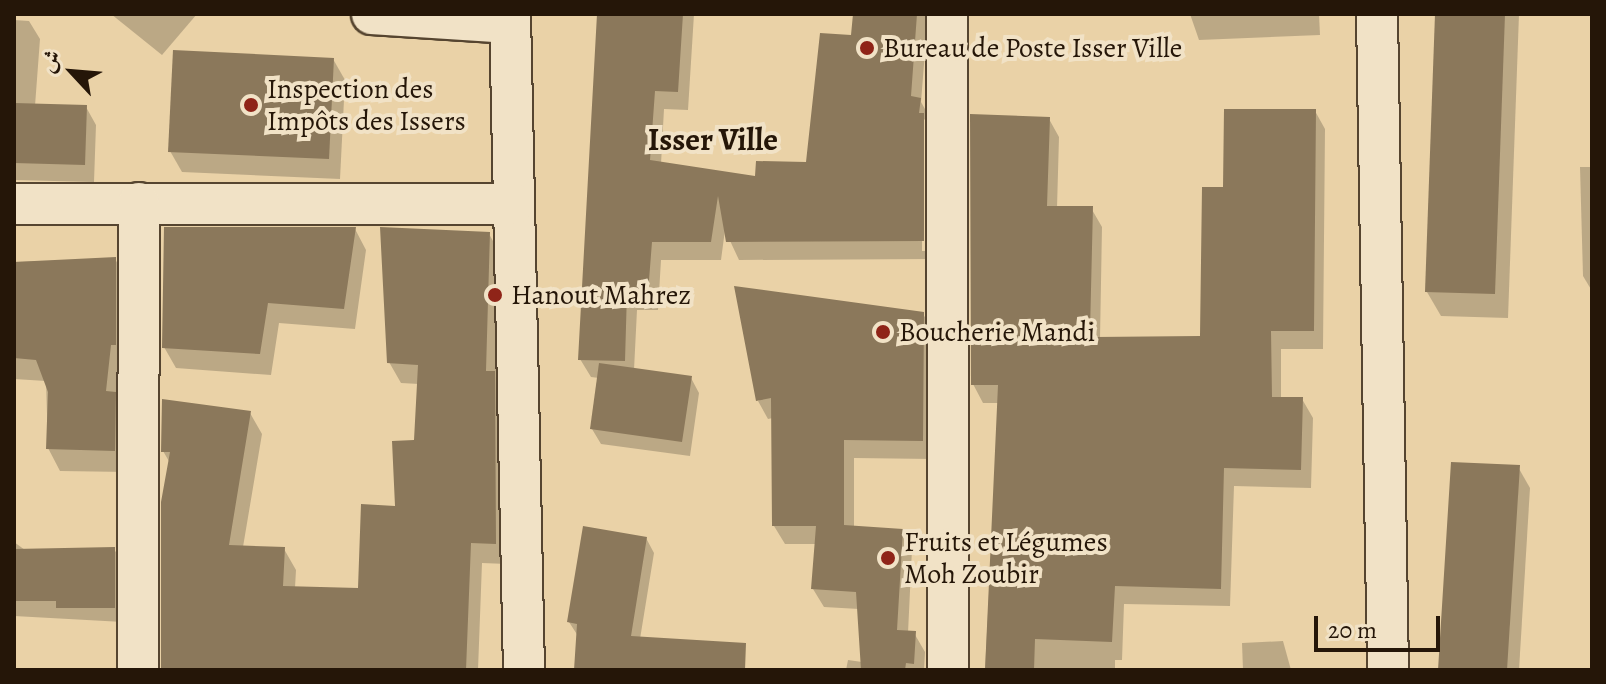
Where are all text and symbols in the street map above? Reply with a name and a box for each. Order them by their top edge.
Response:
place label: Bureau de Poste Isser Ville [883,31,1182,65]
north arrow [32,32,112,112]
marker: Bureau de Poste Isser Ville [858,39,876,57]
text: ش [32,45,69,78]
place label: Inspection des Impôts des Issers [267,72,466,138]
marker: Inspection des Impôts des Issers [242,96,260,114]
district label: Isser Ville [648,120,778,158]
place label: Hanout Mahrez [511,278,691,312]
marker: Hanout Mahrez [486,286,504,304]
place label: Boucherie Mandi [899,315,1095,349]
marker: Boucherie Mandi [874,323,892,341]
place label: Fruits et Légumes Moh Zoubir [904,525,1108,591]
marker: Fruits et Légumes Moh Zoubir [879,549,897,567]
scale bar [1318,600,1444,650]
text: 20 m [1328,614,1377,646]

